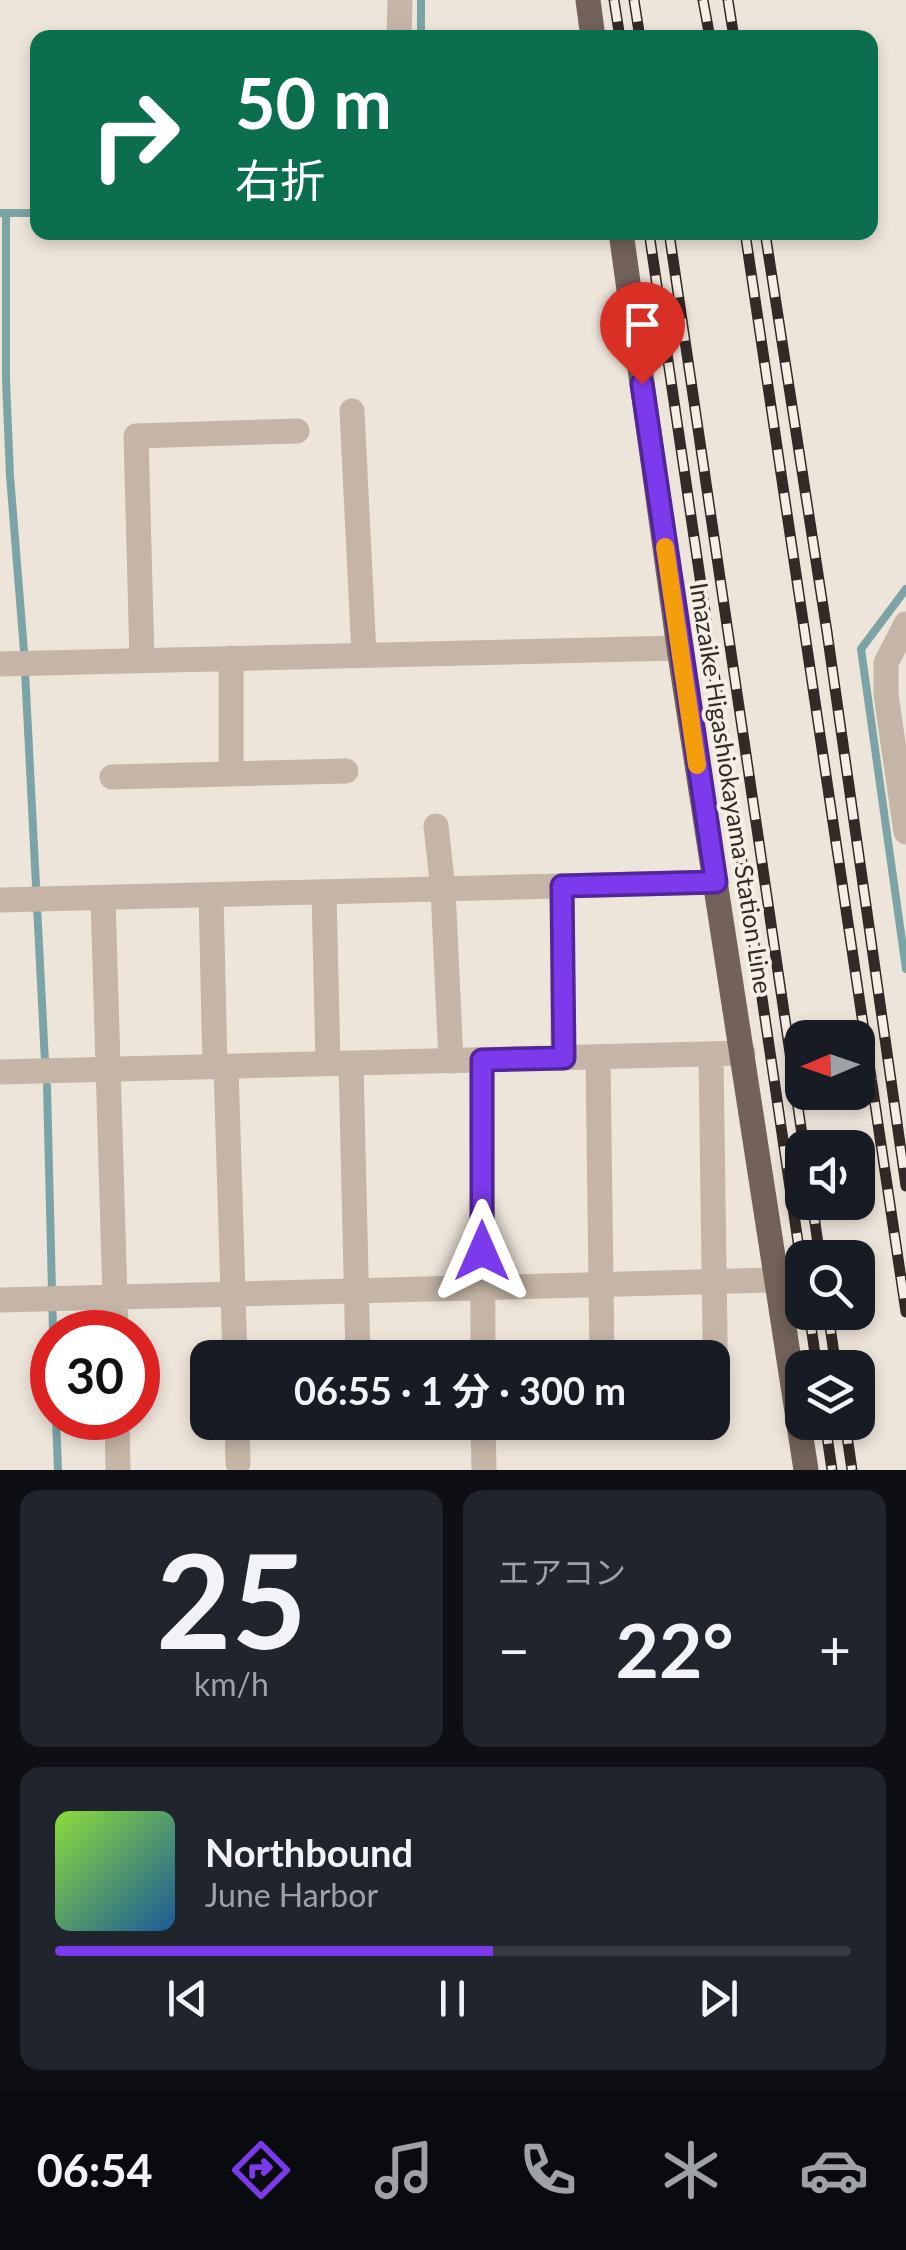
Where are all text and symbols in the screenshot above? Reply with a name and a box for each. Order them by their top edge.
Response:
text: 50 m [235,60,392,144]
icon: right [70,70,200,200]
text: 右折 [235,153,325,207]
pin [600,282,685,385]
icon: arrive [615,297,670,352]
street label: Imazaike Higashiokayama Station Line [685,580,779,996]
north arrow [785,1020,875,1110]
map controls [785,1020,875,1440]
button: sound [785,1130,875,1220]
position arrow [430,1199,534,1303]
button: search [785,1240,875,1330]
speed limit sign: 30 [30,1310,160,1440]
button: layers [785,1350,875,1440]
text: 06:55 · 1 分 · 300 m [294,1367,626,1413]
text: 25 [156,1521,307,1677]
text: エアコン [498,1552,626,1591]
text: 22° [615,1604,734,1694]
text: − [498,1616,530,1682]
text: + [819,1616,851,1682]
text: km/h [194,1664,269,1703]
text: Northbound [205,1829,413,1875]
text: June Harbor [205,1875,378,1914]
icon: previous [160,1971,215,2026]
icon: pause [425,1971,480,2026]
icon: next [691,1971,746,2026]
icon: directions [226,2135,296,2205]
icon: music [369,2135,439,2205]
icon: phone [513,2135,583,2205]
icon: climate [656,2135,726,2205]
icon: car [799,2135,869,2205]
text: 06:54 [37,2143,153,2197]

